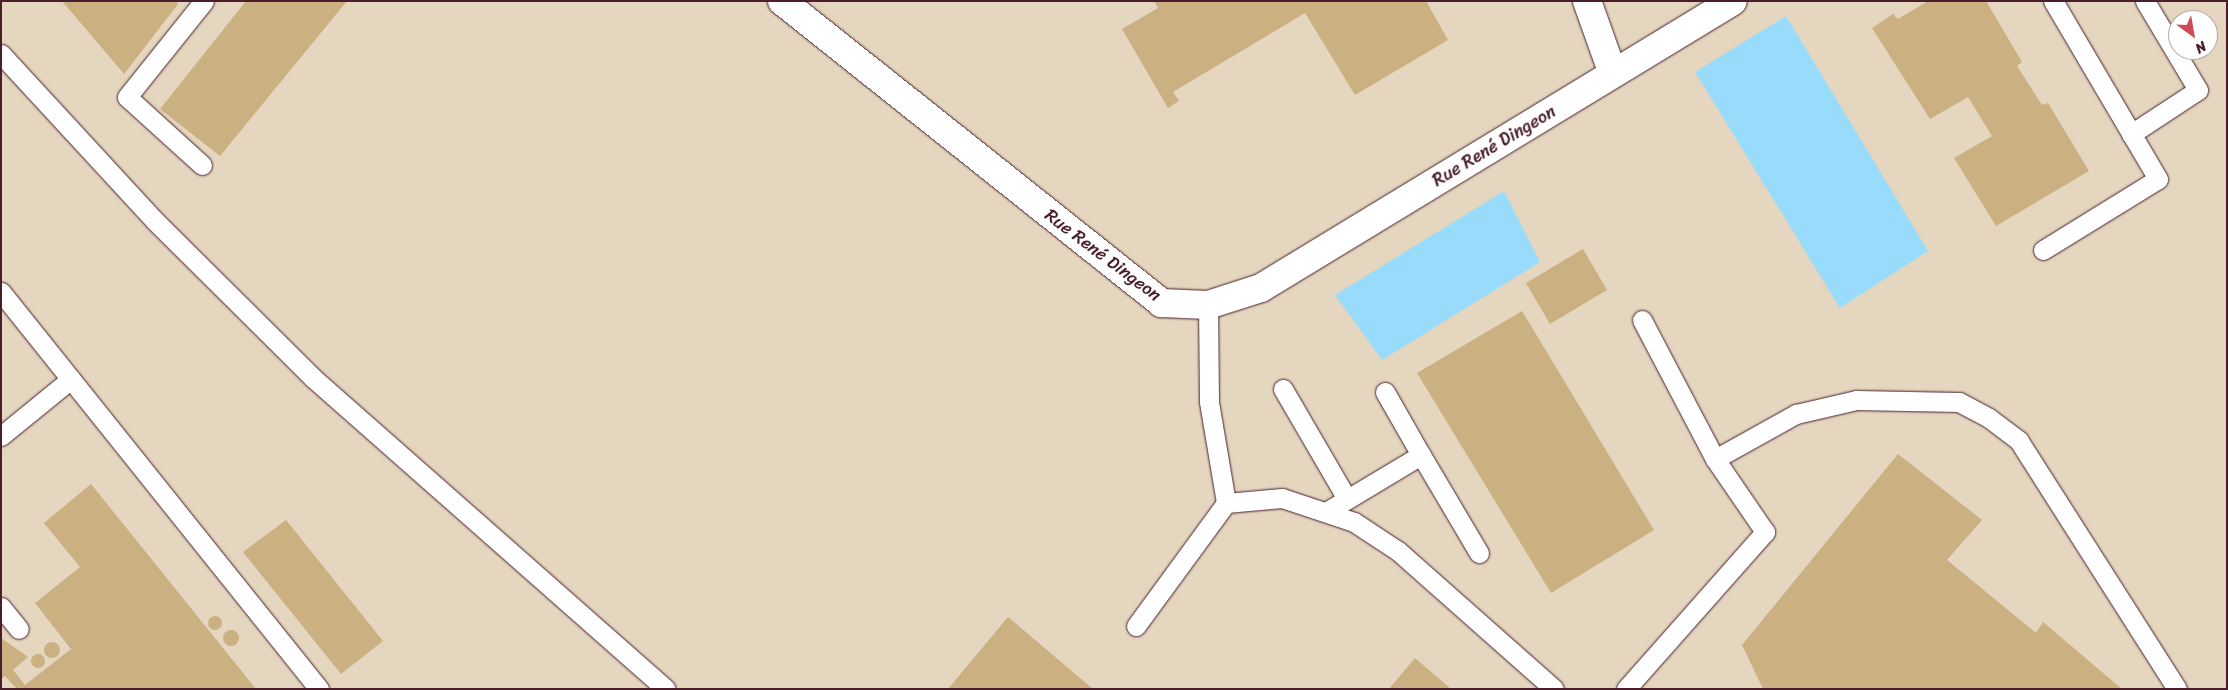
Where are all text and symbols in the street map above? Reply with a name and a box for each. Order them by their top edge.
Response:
north arrow [2168,10,2218,60]
text: N [2190,34,2211,60]
street label: Rue René Dingeon [1428,100,1560,192]
street label: Rue René Dingeon [1040,204,1166,306]

